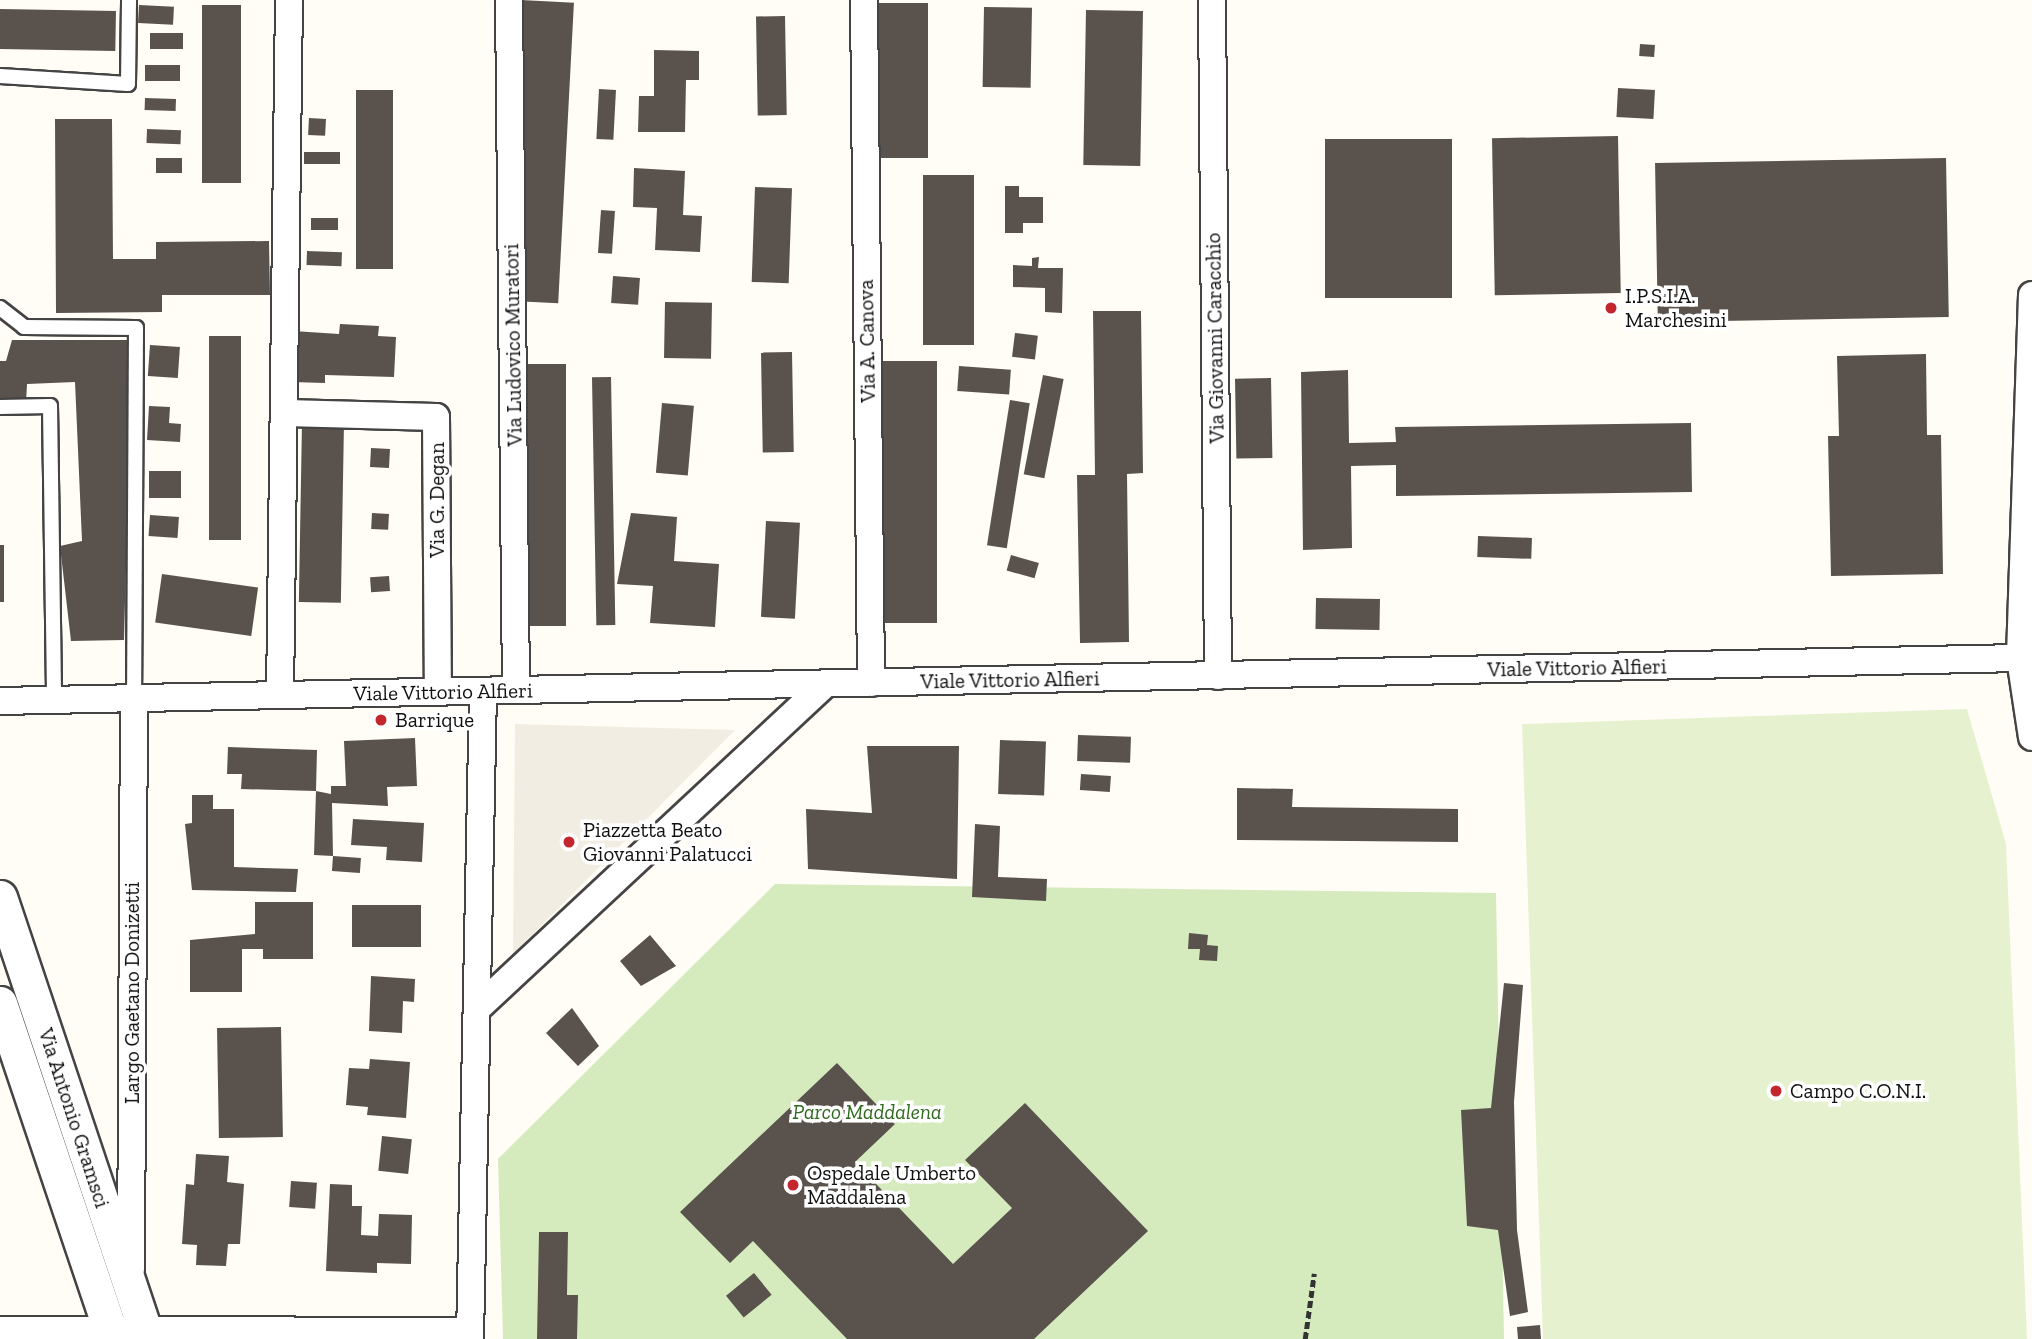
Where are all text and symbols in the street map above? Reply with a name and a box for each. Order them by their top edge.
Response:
street label: Via Giovanni Caracchio [1201,232,1229,444]
street label: Via Ludovico Muratori [499,243,527,447]
street label: Via A. Canova [853,279,881,403]
place label: I.P.S.I.A. Marchesini [1625,283,1727,333]
marker: I.P.S.I.A. Marchesini [1603,300,1619,316]
street label: Via G. Degan [424,442,450,558]
street label: Viale Vittorio Alfieri [1486,654,1668,682]
street label: Viale Vittorio Alfieri [919,666,1101,694]
street label: Viale Vittorio Alfieri [352,678,534,706]
place label: Barrique [395,707,474,733]
marker: Barrique [373,712,389,728]
place label: Piazzetta Beato Giovanni Palatucci [583,817,752,867]
marker: Piazzetta Beato Giovanni Palatucci [561,834,577,850]
street label: Largo Gaetano Donizetti [119,882,145,1104]
street label: Via Antonio Gramsci [33,1025,115,1211]
place label: Campo C.O.N.I. [1790,1078,1926,1104]
marker: Campo C.O.N.I. [1768,1083,1784,1099]
park label: Parco Maddalena [792,1099,942,1125]
place label: Ospedale Umberto Maddalena [807,1160,976,1210]
marker: Ospedale Umberto Maddalena [785,1177,801,1193]

